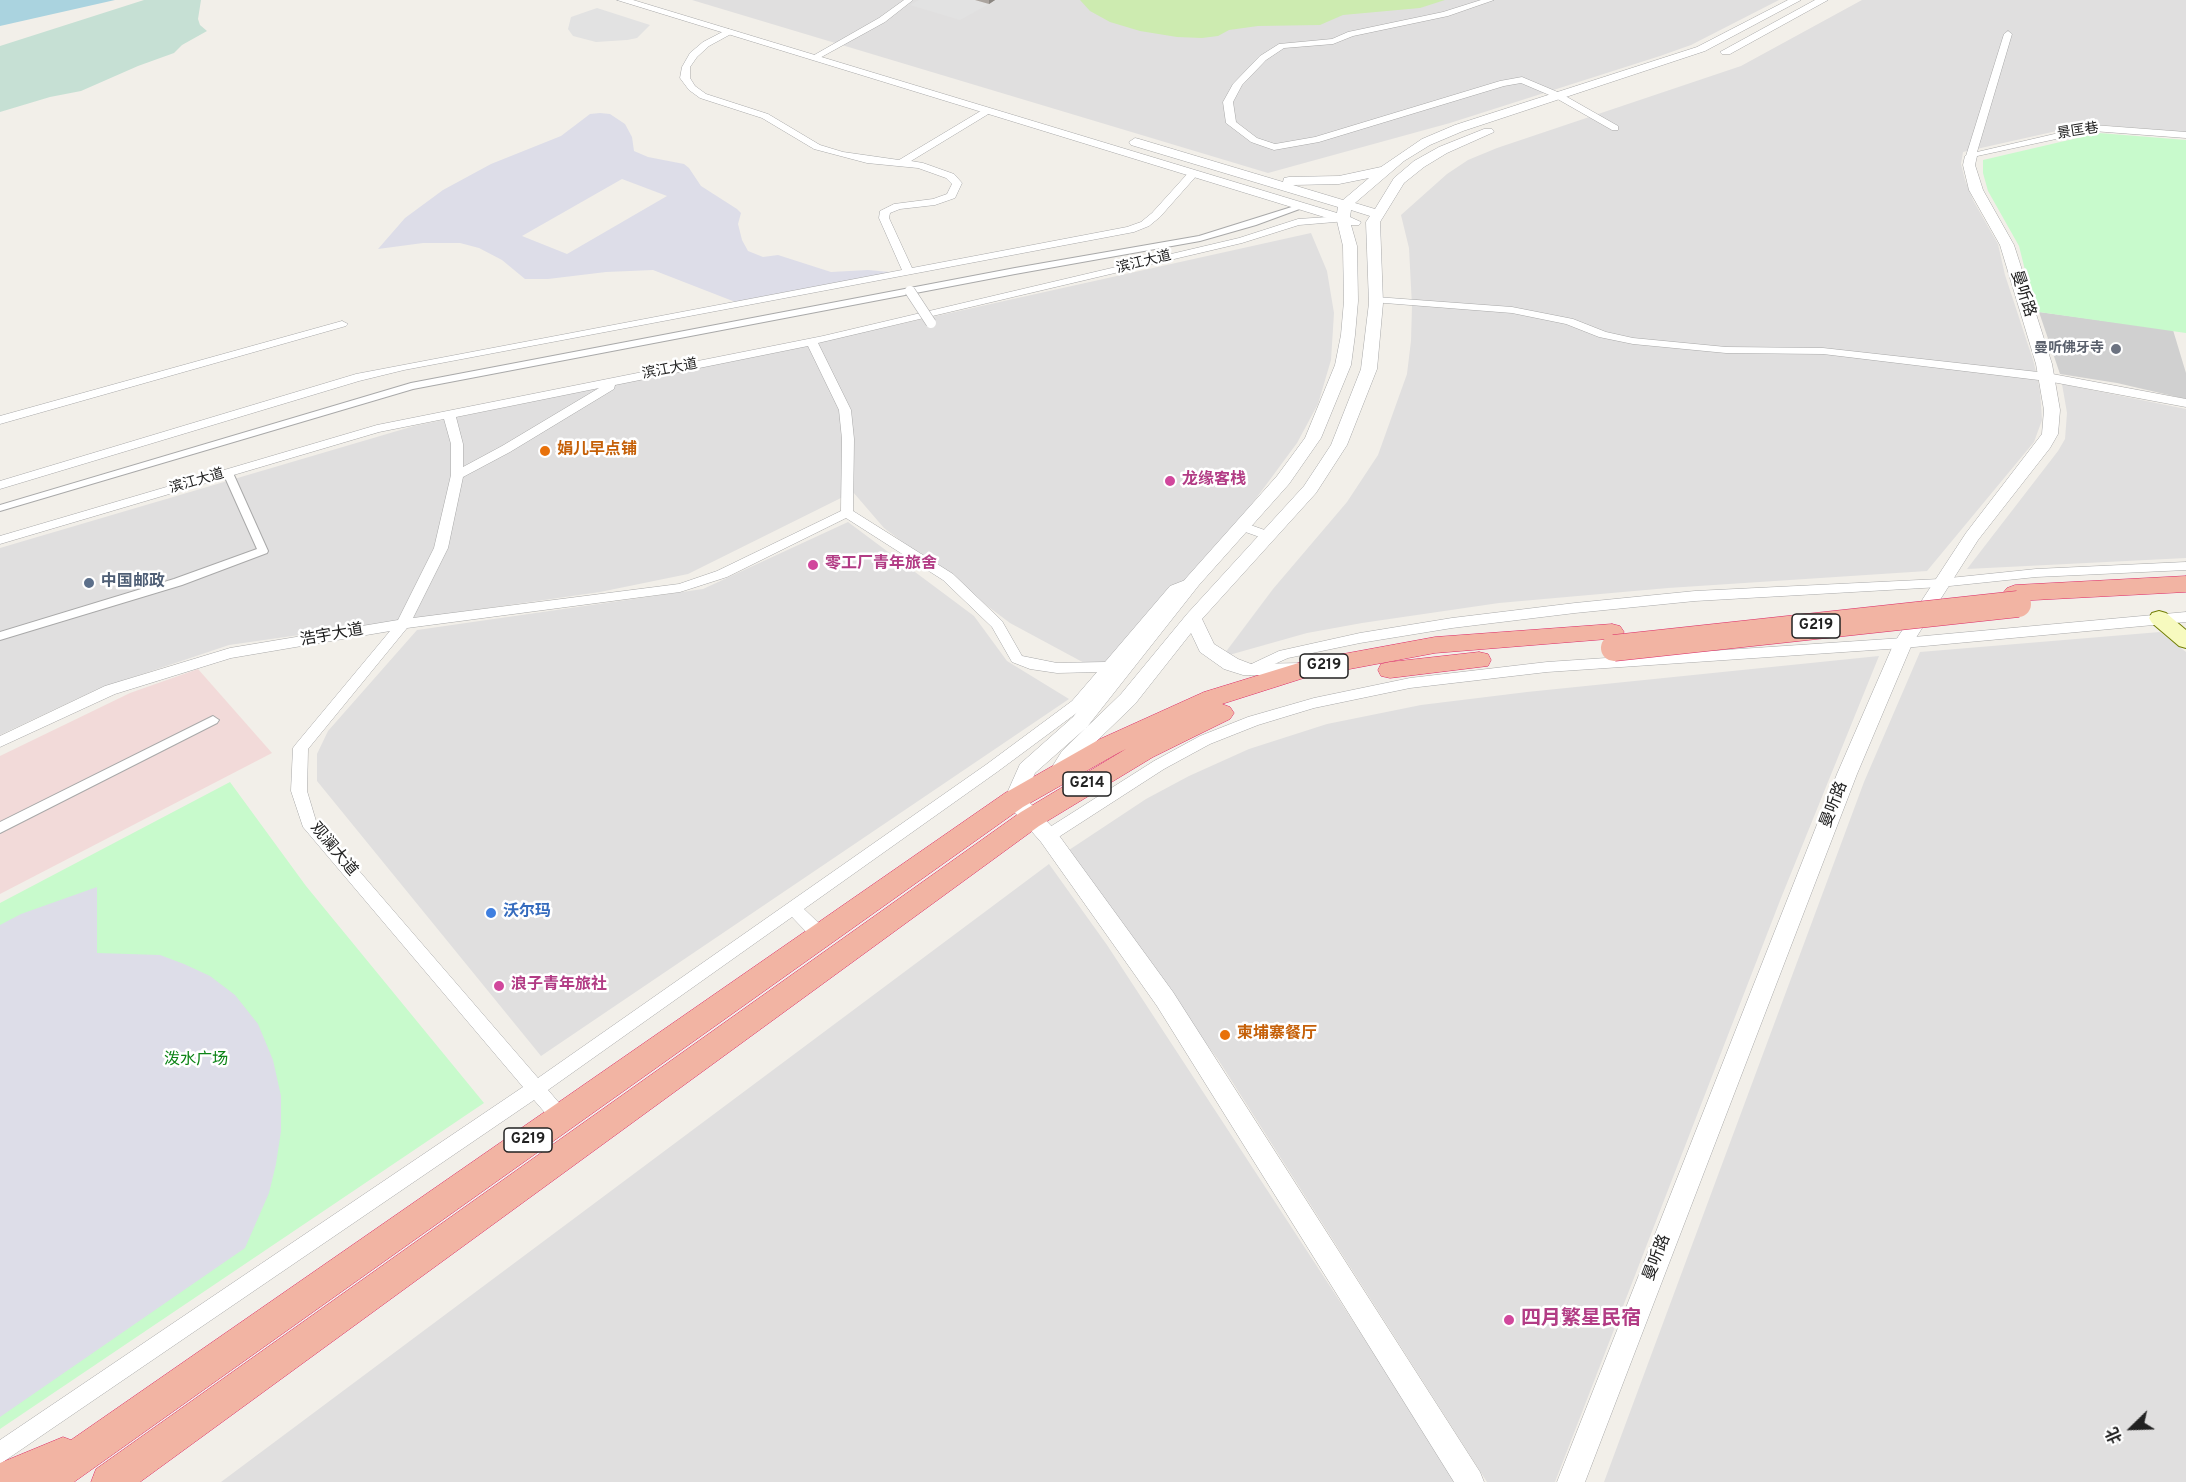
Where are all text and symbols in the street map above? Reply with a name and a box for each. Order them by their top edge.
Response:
street label: 景匡巷 [2056,120,2100,144]
street label: 滨江大道 [1115,248,1173,278]
street label: 曼听路 [2005,268,2039,320]
place label: 曼听佛牙寺 [2034,341,2104,357]
marker: 曼听佛牙寺 [2109,342,2123,356]
street label: 滨江大道 [641,356,699,384]
place label: 娟儿早点铺 [557,441,637,461]
marker: 娟儿早点铺 [538,444,552,458]
street label: 滨江大道 [168,466,226,498]
place label: 龙缘客栈 [1182,471,1246,491]
marker: 龙缘客栈 [1163,474,1177,488]
place label: 零工厂青年旅舍 [825,555,937,575]
marker: 零工厂青年旅舍 [806,558,820,572]
place label: 中国邮政 [101,573,165,593]
marker: 中国邮政 [82,576,96,590]
road number: G219 [1792,614,1840,638]
street label: 浩宇大道 [299,621,365,651]
road number: G219 [1300,654,1348,678]
road number: G214 [1063,772,1111,796]
street label: 曼听路 [1817,779,1853,831]
street label: 观澜大道 [305,819,361,881]
place label: 沃尔玛 [503,903,551,923]
marker: 沃尔玛 [484,906,498,920]
place label: 浪子青年旅社 [511,976,607,996]
marker: 浪子青年旅社 [492,979,506,993]
place label: 柬埔寨餐厅 [1237,1025,1317,1045]
marker: 柬埔寨餐厅 [1218,1028,1232,1042]
park label: 泼水广场 [164,1051,228,1071]
road number: G219 [504,1128,552,1152]
street label: 曼听路 [1640,1232,1676,1284]
place label: 四月繁星民宿 [1521,1308,1641,1332]
marker: 四月繁星民宿 [1502,1313,1516,1327]
north arrow [2102,1398,2162,1458]
text: 北 [2103,1424,2128,1446]

